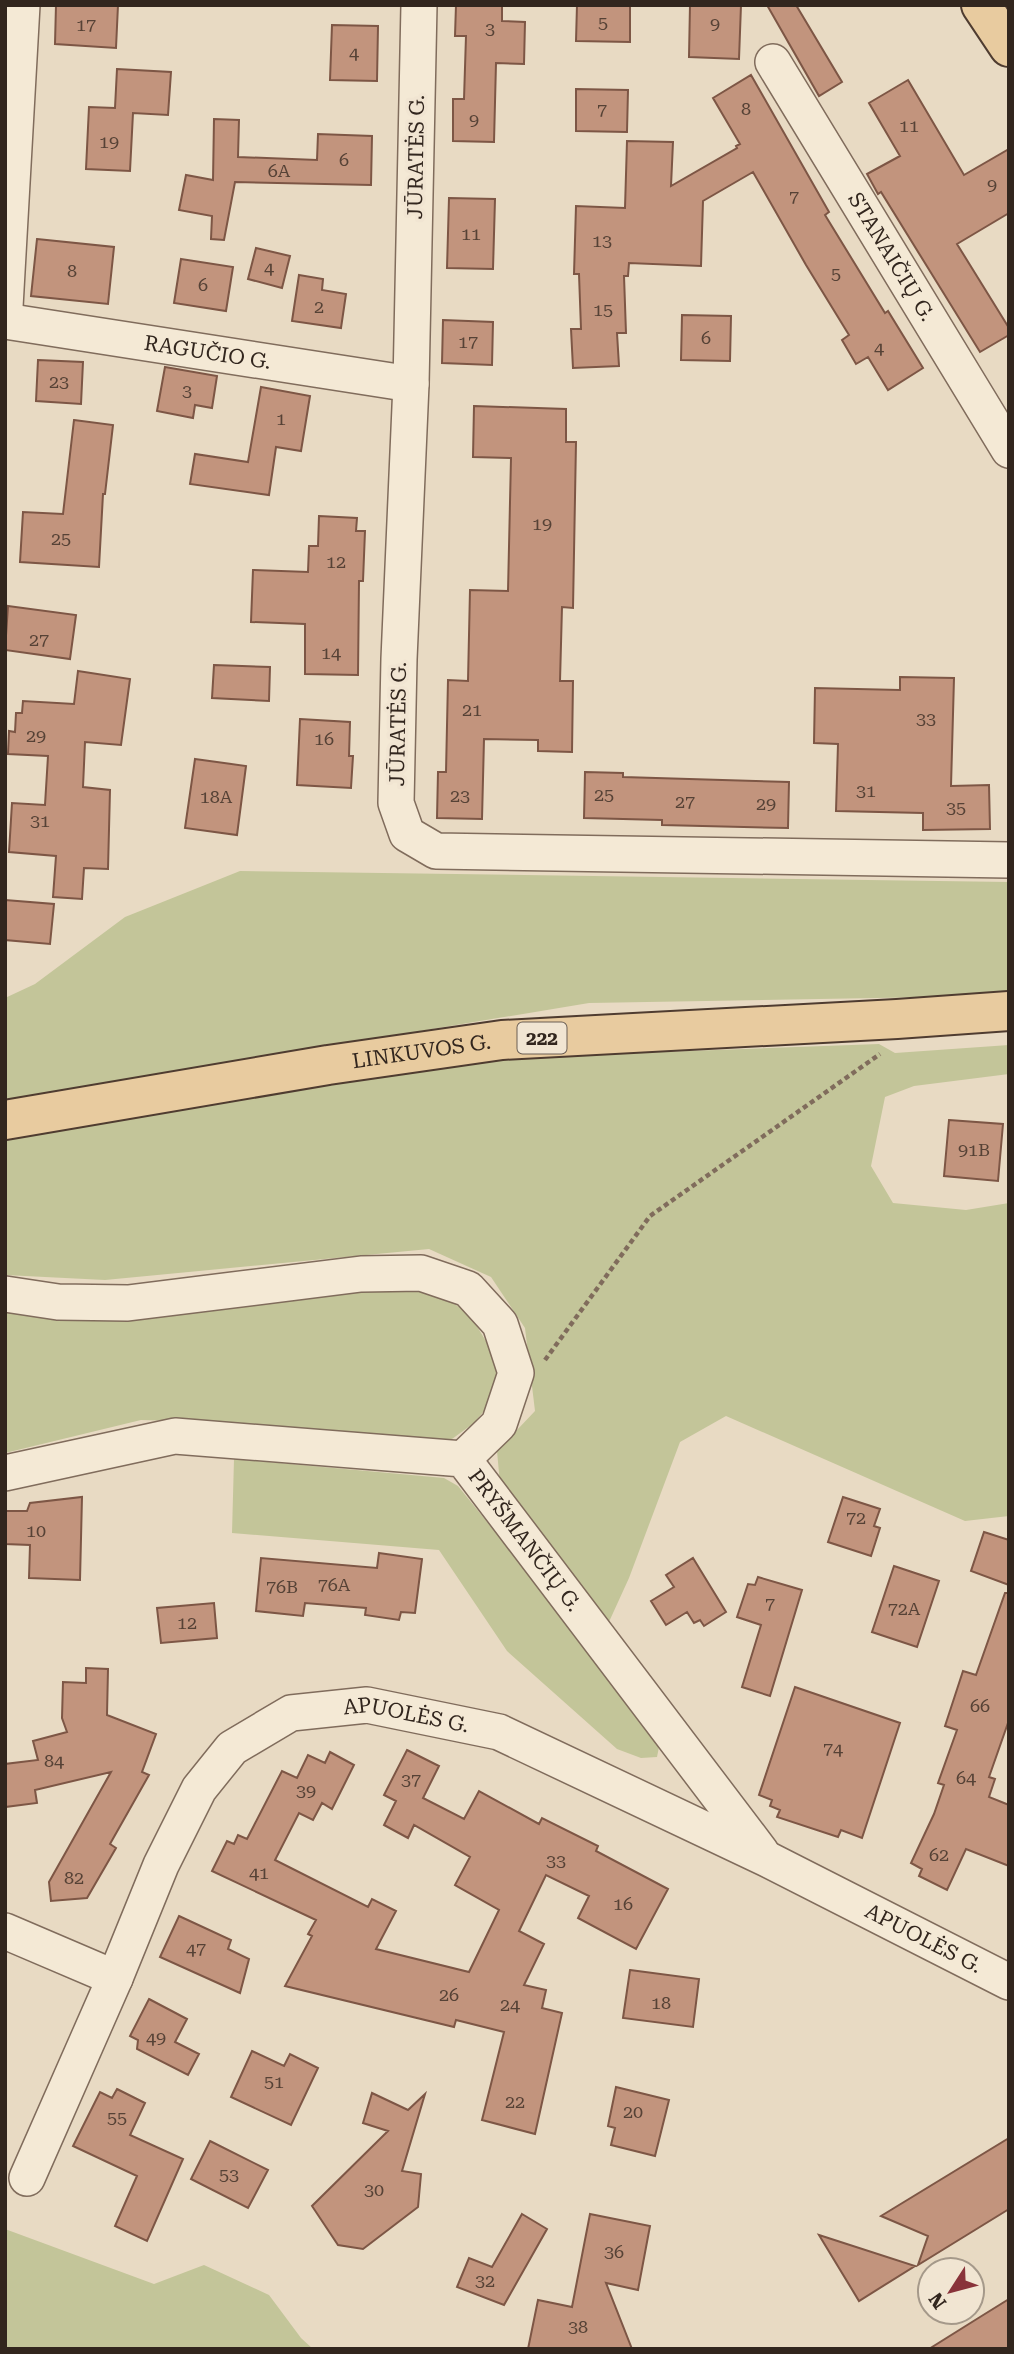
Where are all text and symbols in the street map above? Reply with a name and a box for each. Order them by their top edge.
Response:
house number: 5 [598,12,608,33]
house number: 9 [710,13,720,34]
house number: 17 [76,14,96,35]
house number: 3 [485,18,495,39]
house number: 4 [349,42,359,63]
street label: JŪRATĖS G. [403,95,429,219]
house number: 8 [741,98,751,119]
house number: 7 [597,99,607,120]
house number: 9 [469,109,479,130]
house number: 11 [899,115,919,136]
house number: 19 [99,131,119,152]
house number: 6 [339,149,349,170]
house number: 6A [268,160,291,181]
house number: 9 [987,174,997,195]
house number: 7 [789,186,799,207]
street label: STANAIČIŲ G. [843,188,940,325]
house number: 11 [461,223,481,244]
house number: 13 [592,230,612,251]
house number: 4 [264,257,274,278]
house number: 8 [67,260,77,281]
house number: 5 [831,263,841,284]
house number: 6 [198,274,208,295]
house number: 2 [314,296,324,317]
house number: 15 [593,299,613,320]
house number: 6 [701,327,711,348]
street label: RAGUČIO G. [142,331,273,374]
house number: 17 [458,331,478,352]
house number: 4 [874,337,884,358]
house number: 23 [49,371,69,392]
house number: 3 [182,380,192,401]
house number: 1 [276,408,286,429]
house number: 19 [532,513,552,534]
house number: 25 [51,528,71,549]
house number: 12 [326,551,346,572]
house number: 27 [29,629,49,650]
house number: 14 [321,642,341,663]
street label: JŪRATĖS G. [385,662,411,786]
house number: 21 [462,699,482,720]
house number: 33 [916,708,936,729]
house number: 29 [26,725,46,746]
house number: 16 [314,728,334,749]
house number: 31 [856,780,876,801]
house number: 25 [594,784,614,805]
house number: 23 [450,785,470,806]
house number: 18A [200,786,233,807]
house number: 27 [675,791,695,812]
house number: 29 [756,793,776,814]
house number: 35 [946,797,966,818]
house number: 31 [30,810,50,831]
road number: 222 [518,1022,566,1054]
street label: LINKUVOS G. [350,1030,492,1073]
house number: 91B [958,1139,990,1160]
street label: PRYŠMANČIŲ G. [463,1465,586,1616]
house number: 72 [846,1507,866,1528]
house number: 10 [26,1520,46,1541]
house number: 76A [318,1574,351,1595]
house number: 76B [266,1576,298,1597]
house number: 7 [765,1593,775,1614]
house number: 72A [888,1598,921,1619]
house number: 12 [177,1612,197,1633]
street label: APUOLĖS G. [342,1693,471,1738]
house number: 66 [970,1695,990,1716]
house number: 74 [823,1738,843,1759]
house number: 84 [44,1750,64,1771]
house number: 64 [956,1767,976,1788]
house number: 37 [401,1769,421,1790]
house number: 39 [296,1780,316,1801]
house number: 62 [929,1844,949,1865]
house number: 33 [546,1850,566,1871]
house number: 41 [249,1862,269,1883]
house number: 82 [64,1867,84,1888]
house number: 16 [613,1893,633,1914]
street label: APUOLĖS G. [861,1899,986,1978]
house number: 47 [186,1938,206,1959]
house number: 26 [439,1984,459,2005]
house number: 18 [651,1992,671,2013]
house number: 24 [500,1994,520,2015]
house number: 49 [146,2027,166,2048]
house number: 51 [264,2071,284,2092]
house number: 22 [505,2091,525,2112]
house number: 20 [623,2101,643,2122]
house number: 55 [107,2107,127,2128]
house number: 53 [219,2164,239,2185]
house number: 30 [364,2179,384,2200]
house number: 36 [604,2241,624,2262]
north arrow [916,2256,986,2326]
house number: 32 [475,2270,495,2291]
text: N [924,2288,951,2313]
house number: 38 [568,2316,588,2337]

